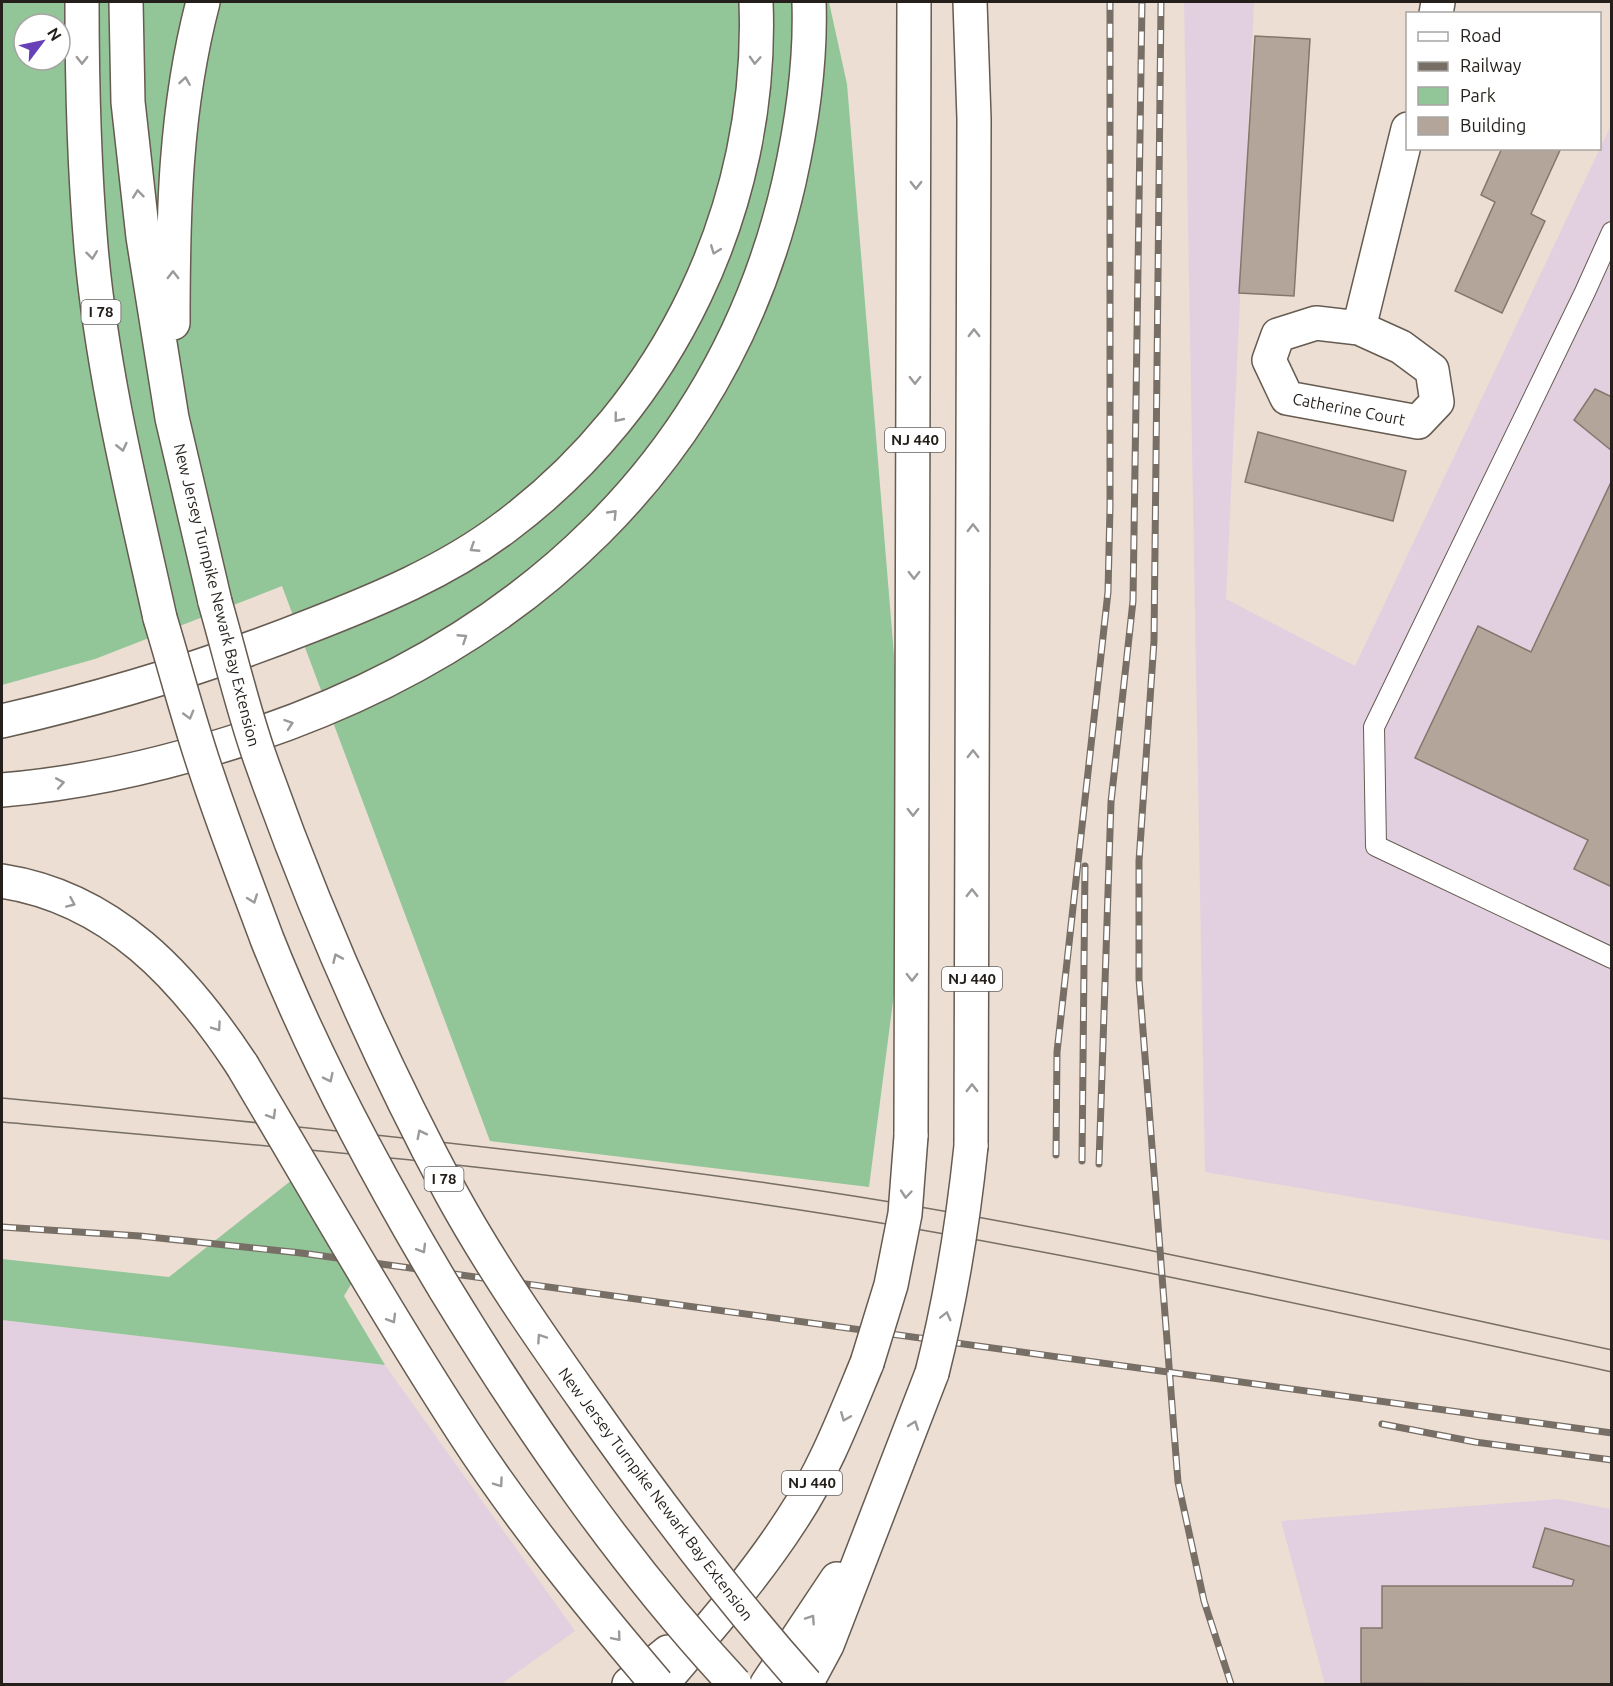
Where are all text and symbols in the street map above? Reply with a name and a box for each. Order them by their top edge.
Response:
north arrow [12,12,72,72]
legend [1406,12,1601,150]
text: N [44,24,66,44]
text: Road [1460,25,1502,45]
one-way arrow [76,55,88,64]
one-way arrow [749,55,762,64]
text: Railway [1460,55,1522,75]
one-way arrow [179,76,191,86]
text: Park [1460,85,1496,105]
text: Building [1460,115,1526,135]
one-way arrow [910,181,922,190]
one-way arrow [132,189,145,198]
one-way arrow [710,244,722,255]
one-way arrow [86,250,98,259]
one-way arrow [167,271,179,280]
road number: I 78 [82,300,120,324]
one-way arrow [968,329,980,338]
one-way arrow [909,376,921,385]
street label: Catherine Court [1291,389,1408,429]
one-way arrow [614,411,625,422]
road number: NJ 440 [885,428,945,452]
one-way arrow [114,442,127,452]
street label: New Jersey Turnpike Newark Bay Extension [171,442,263,748]
one-way arrow [606,510,617,520]
one-way arrow [967,524,979,533]
one-way arrow [470,541,481,552]
one-way arrow [908,571,920,580]
one-way arrow [457,634,468,645]
one-way arrow [182,709,194,719]
one-way arrow [283,718,293,731]
one-way arrow [967,749,979,758]
one-way arrow [54,777,64,790]
one-way arrow [907,808,919,817]
one-way arrow [966,888,979,897]
one-way arrow [245,893,258,904]
one-way arrow [64,895,75,907]
one-way arrow [332,953,344,964]
road number: NJ 440 [942,967,1002,991]
one-way arrow [906,973,918,982]
one-way arrow [210,1020,221,1031]
one-way arrow [322,1072,334,1083]
one-way arrow [966,1083,978,1092]
one-way arrow [265,1109,276,1119]
one-way arrow [417,1130,428,1140]
road number: I 78 [424,1167,464,1191]
one-way arrow [900,1190,913,1199]
one-way arrow [415,1243,426,1254]
one-way arrow [939,1311,952,1321]
one-way arrow [385,1313,397,1323]
one-way arrow [537,1334,549,1344]
street label: New Jersey Turnpike Newark Bay Extension [555,1364,757,1624]
one-way arrow [840,1411,852,1422]
one-way arrow [906,1420,919,1431]
road number: NJ 440 [782,1471,842,1495]
one-way arrow [492,1476,503,1487]
one-way arrow [804,1614,815,1625]
one-way arrow [610,1630,621,1641]

